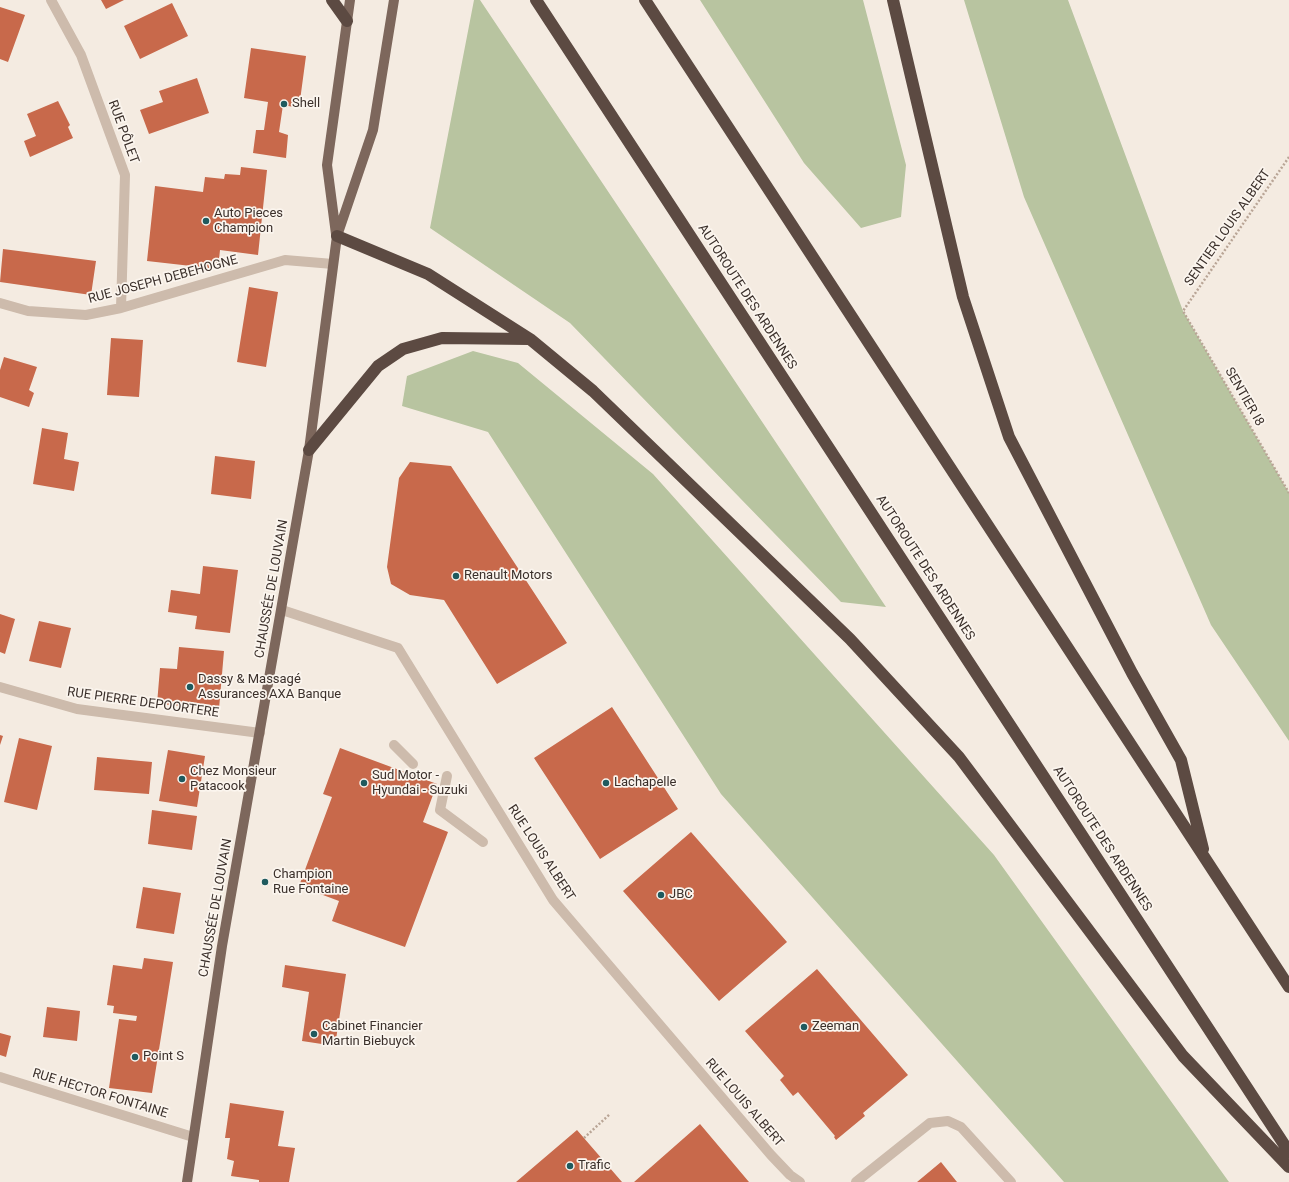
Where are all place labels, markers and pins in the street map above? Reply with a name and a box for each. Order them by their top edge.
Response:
place label: Shell [292,96,320,112]
marker: Shell [279,99,289,109]
place label: Auto Pieces Champion [214,206,283,237]
marker: Auto Pieces Champion [201,216,211,226]
place label: Renault Motors [464,568,552,584]
marker: Renault Motors [451,571,461,581]
place label: Dassy & Massagé Assurances AXA Banque [198,672,341,703]
marker: Dassy & Massagé Assurances AXA Banque [185,682,195,692]
place label: Chez Monsieur Patacook [190,764,276,795]
place label: Sud Motor - Hyundai - Suzuki [372,768,468,799]
marker: Chez Monsieur Patacook [177,774,187,784]
place label: Lachapelle [614,775,677,791]
marker: Sud Motor - Hyundai - Suzuki [359,778,369,788]
marker: Lachapelle [601,778,611,788]
place label: Champion Rue Fontaine [273,867,348,898]
marker: Champion Rue Fontaine [260,877,270,887]
place label: JBC [669,887,693,903]
marker: JBC [656,890,666,900]
place label: Cabinet Financier Martin Biebuyck [322,1019,423,1050]
place label: Zeeman [812,1019,859,1035]
marker: Zeeman [799,1022,809,1032]
marker: Cabinet Financier Martin Biebuyck [309,1029,319,1039]
place label: Point S [143,1049,184,1065]
marker: Point S [130,1052,140,1062]
place label: Trafic [578,1158,611,1174]
marker: Trafic [565,1161,575,1171]

